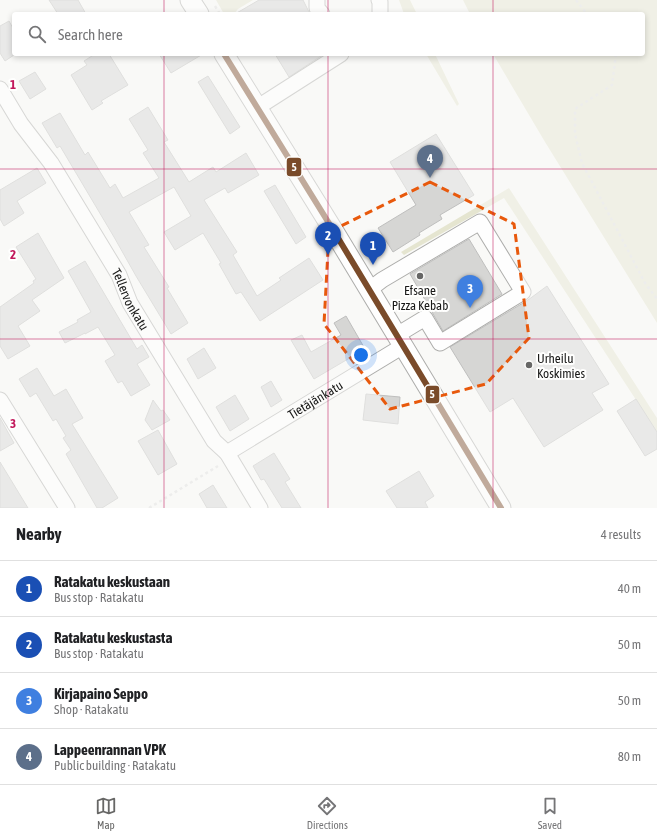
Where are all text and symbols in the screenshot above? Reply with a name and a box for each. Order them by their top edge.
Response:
search box [12,12,645,56]
icon: search [26,23,48,45]
text: Search here [58,26,123,43]
text: 1 [10,77,16,92]
pin: 4 [417,145,443,178]
line badge: 5 [286,157,302,177]
text: 5 [291,161,297,173]
pin: 2 [315,222,341,255]
pin: 1 [360,232,386,265]
text: 2 [10,247,16,262]
street label: Tellervonkatu [109,266,152,333]
marker: Efsane Pizza Kebab [415,271,425,281]
pin: 3 [457,275,483,308]
place label: Efsane Pizza Kebab [392,283,448,313]
your location [351,345,371,365]
place label: Urheilu Koskimies [537,351,585,381]
marker: Urheilu Koskimies [524,360,534,370]
street label: Tietäjänkatu [285,378,345,422]
line badge: 5 [425,385,440,404]
text: 5 [429,388,435,400]
text: 3 [10,416,16,431]
text: Nearby [16,524,62,544]
text: 4 results [601,527,641,542]
text: Ratakatu keskustaan [54,573,170,590]
text: 1 [26,581,32,596]
text: 40 m [618,581,641,596]
text: Bus stop · Ratakatu [54,590,144,605]
text: Ratakatu keskustasta [54,629,172,646]
text: 2 [26,637,32,652]
text: 50 m [618,637,641,652]
text: Bus stop · Ratakatu [54,646,144,661]
text: Kirjapaino Seppo [54,685,148,702]
text: 3 [26,693,32,708]
text: 50 m [618,693,641,708]
text: Shop · Ratakatu [54,702,129,717]
text: Lappeenrannan VPK [54,741,166,758]
text: 4 [26,749,32,764]
text: 80 m [618,749,641,764]
text: Public building · Ratakatu [54,758,176,773]
tab: Map [95,795,117,831]
tab: Directions [307,795,348,831]
tab: Saved [538,795,562,831]

